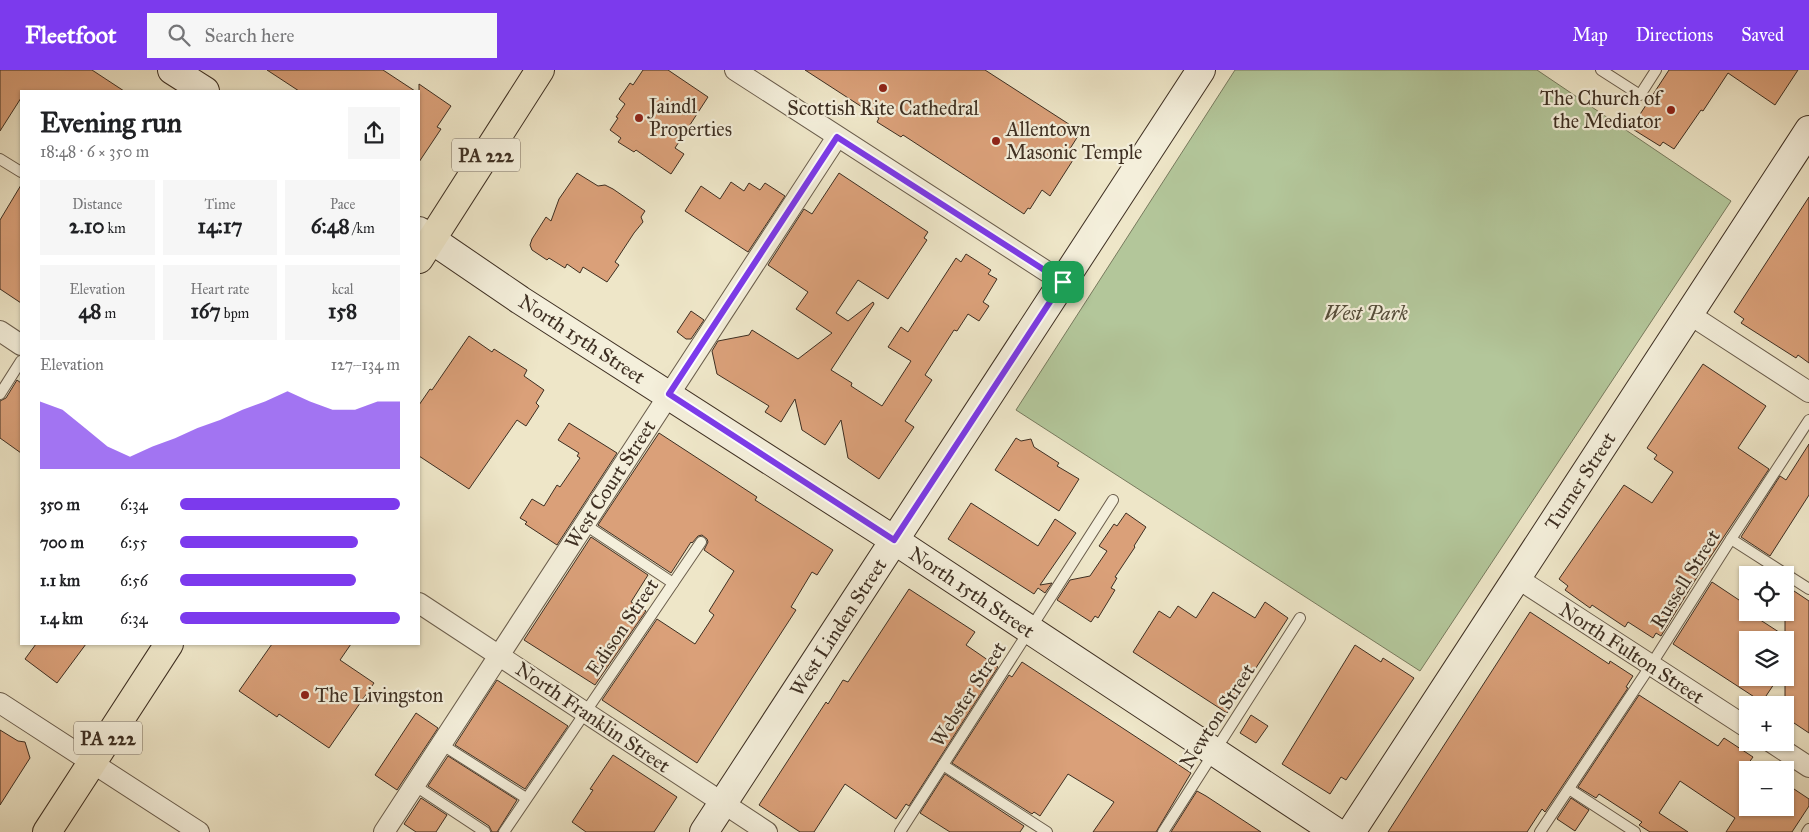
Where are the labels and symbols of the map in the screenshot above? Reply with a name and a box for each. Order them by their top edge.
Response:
marker: Scottish Rite Cathedral [877,82,889,94]
place label: The Church of the Mediator [1540,86,1664,133]
place label: Jaindl Properties [647,94,732,141]
place label: Scottish Rite Cathedral [787,96,979,120]
marker: The Church of the Mediator [1665,104,1677,116]
marker: Jaindl Properties [633,112,645,124]
place label: Allentown Masonic Temple [1005,117,1142,164]
marker: Allentown Masonic Temple [990,135,1002,147]
road number: PA 222 [452,138,520,172]
pin [1042,261,1084,303]
street label: North 15th Street [514,289,650,389]
park label: West Park [1324,301,1408,325]
street label: West Court Street [560,415,660,553]
street label: Turner Street [1539,427,1621,535]
street label: Russell Street [1645,525,1725,633]
street label: North 15th Street [905,541,1039,643]
street label: West Linden Street [785,554,891,700]
street label: Edison Street [581,574,663,680]
street label: North Fulton Street [1555,597,1709,709]
street label: Webster Street [925,637,1011,751]
street label: North Franklin Street [511,656,675,778]
street label: Newton Street [1174,659,1260,773]
place label: The Livingston [315,683,443,708]
marker: The Livingston [299,689,311,701]
road number: PA 222 [74,721,142,754]

